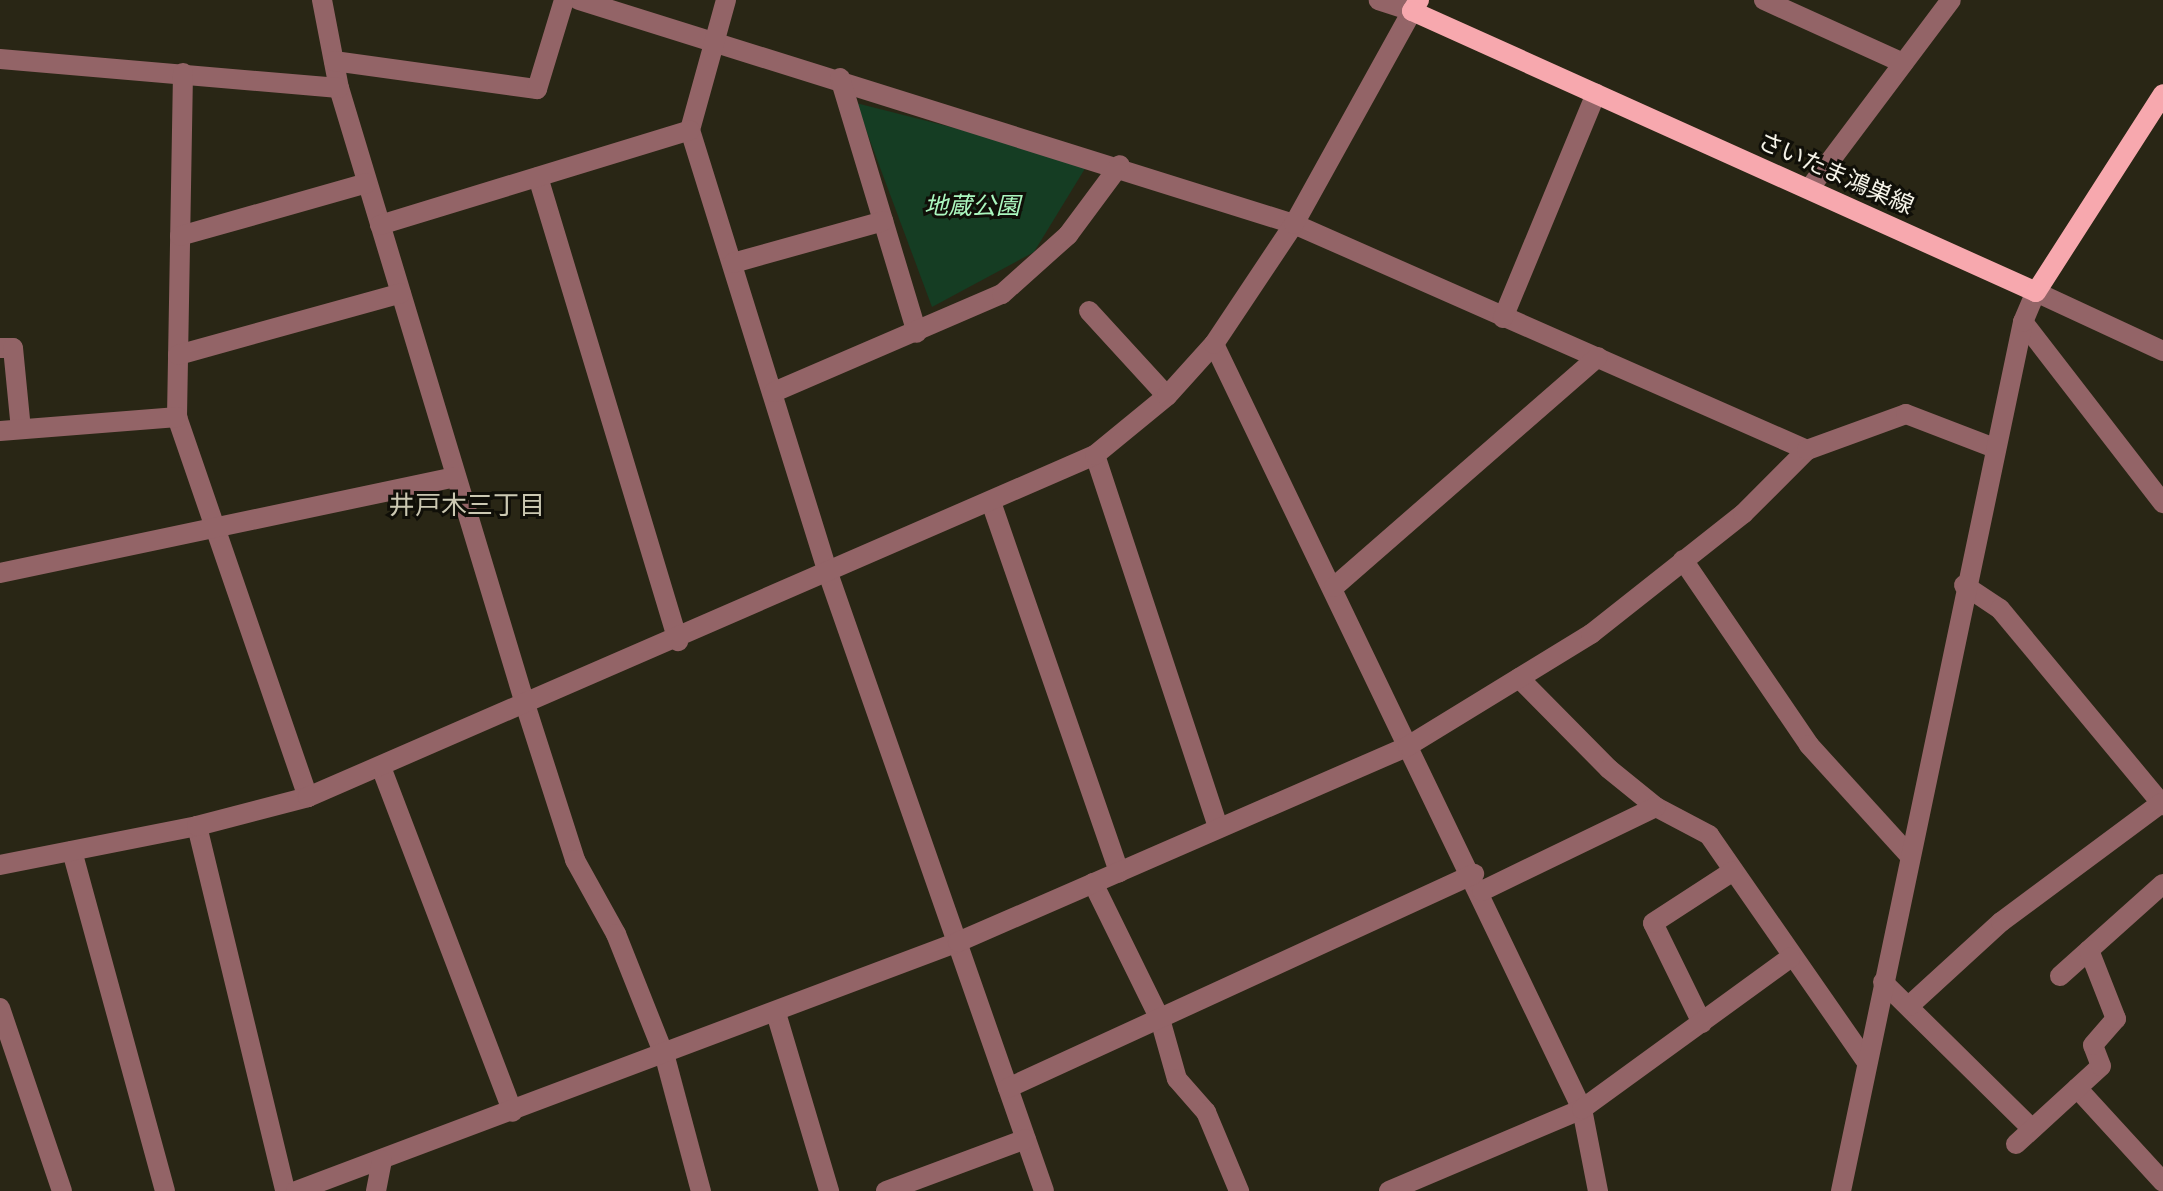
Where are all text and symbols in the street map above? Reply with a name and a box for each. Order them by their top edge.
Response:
street label: さいたま鴻巣線 [1753,126,1919,220]
park label: 地蔵公園 [924,192,1020,220]
district label: 井戸木三丁目 [389,489,545,521]

